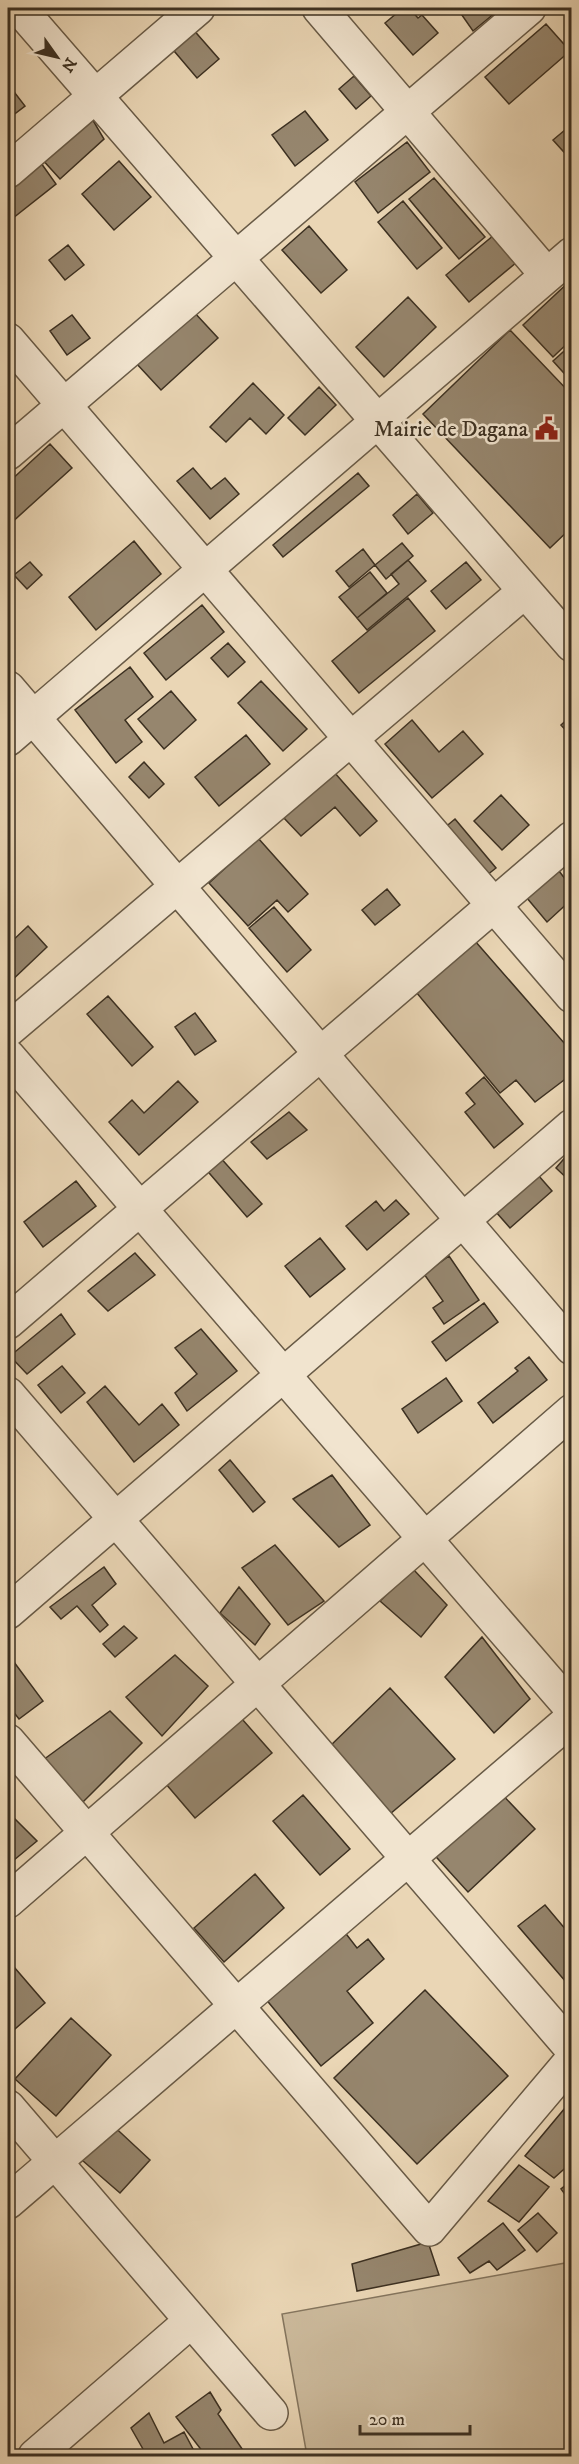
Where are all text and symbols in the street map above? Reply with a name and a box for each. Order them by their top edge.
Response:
north arrow [27,27,87,87]
text: N [57,54,81,76]
public building icon: Mairie de Dagana [533,415,559,441]
place label: Mairie de Dagana [374,416,529,443]
scale bar [360,2398,470,2436]
text: 20 m [369,2409,405,2431]

